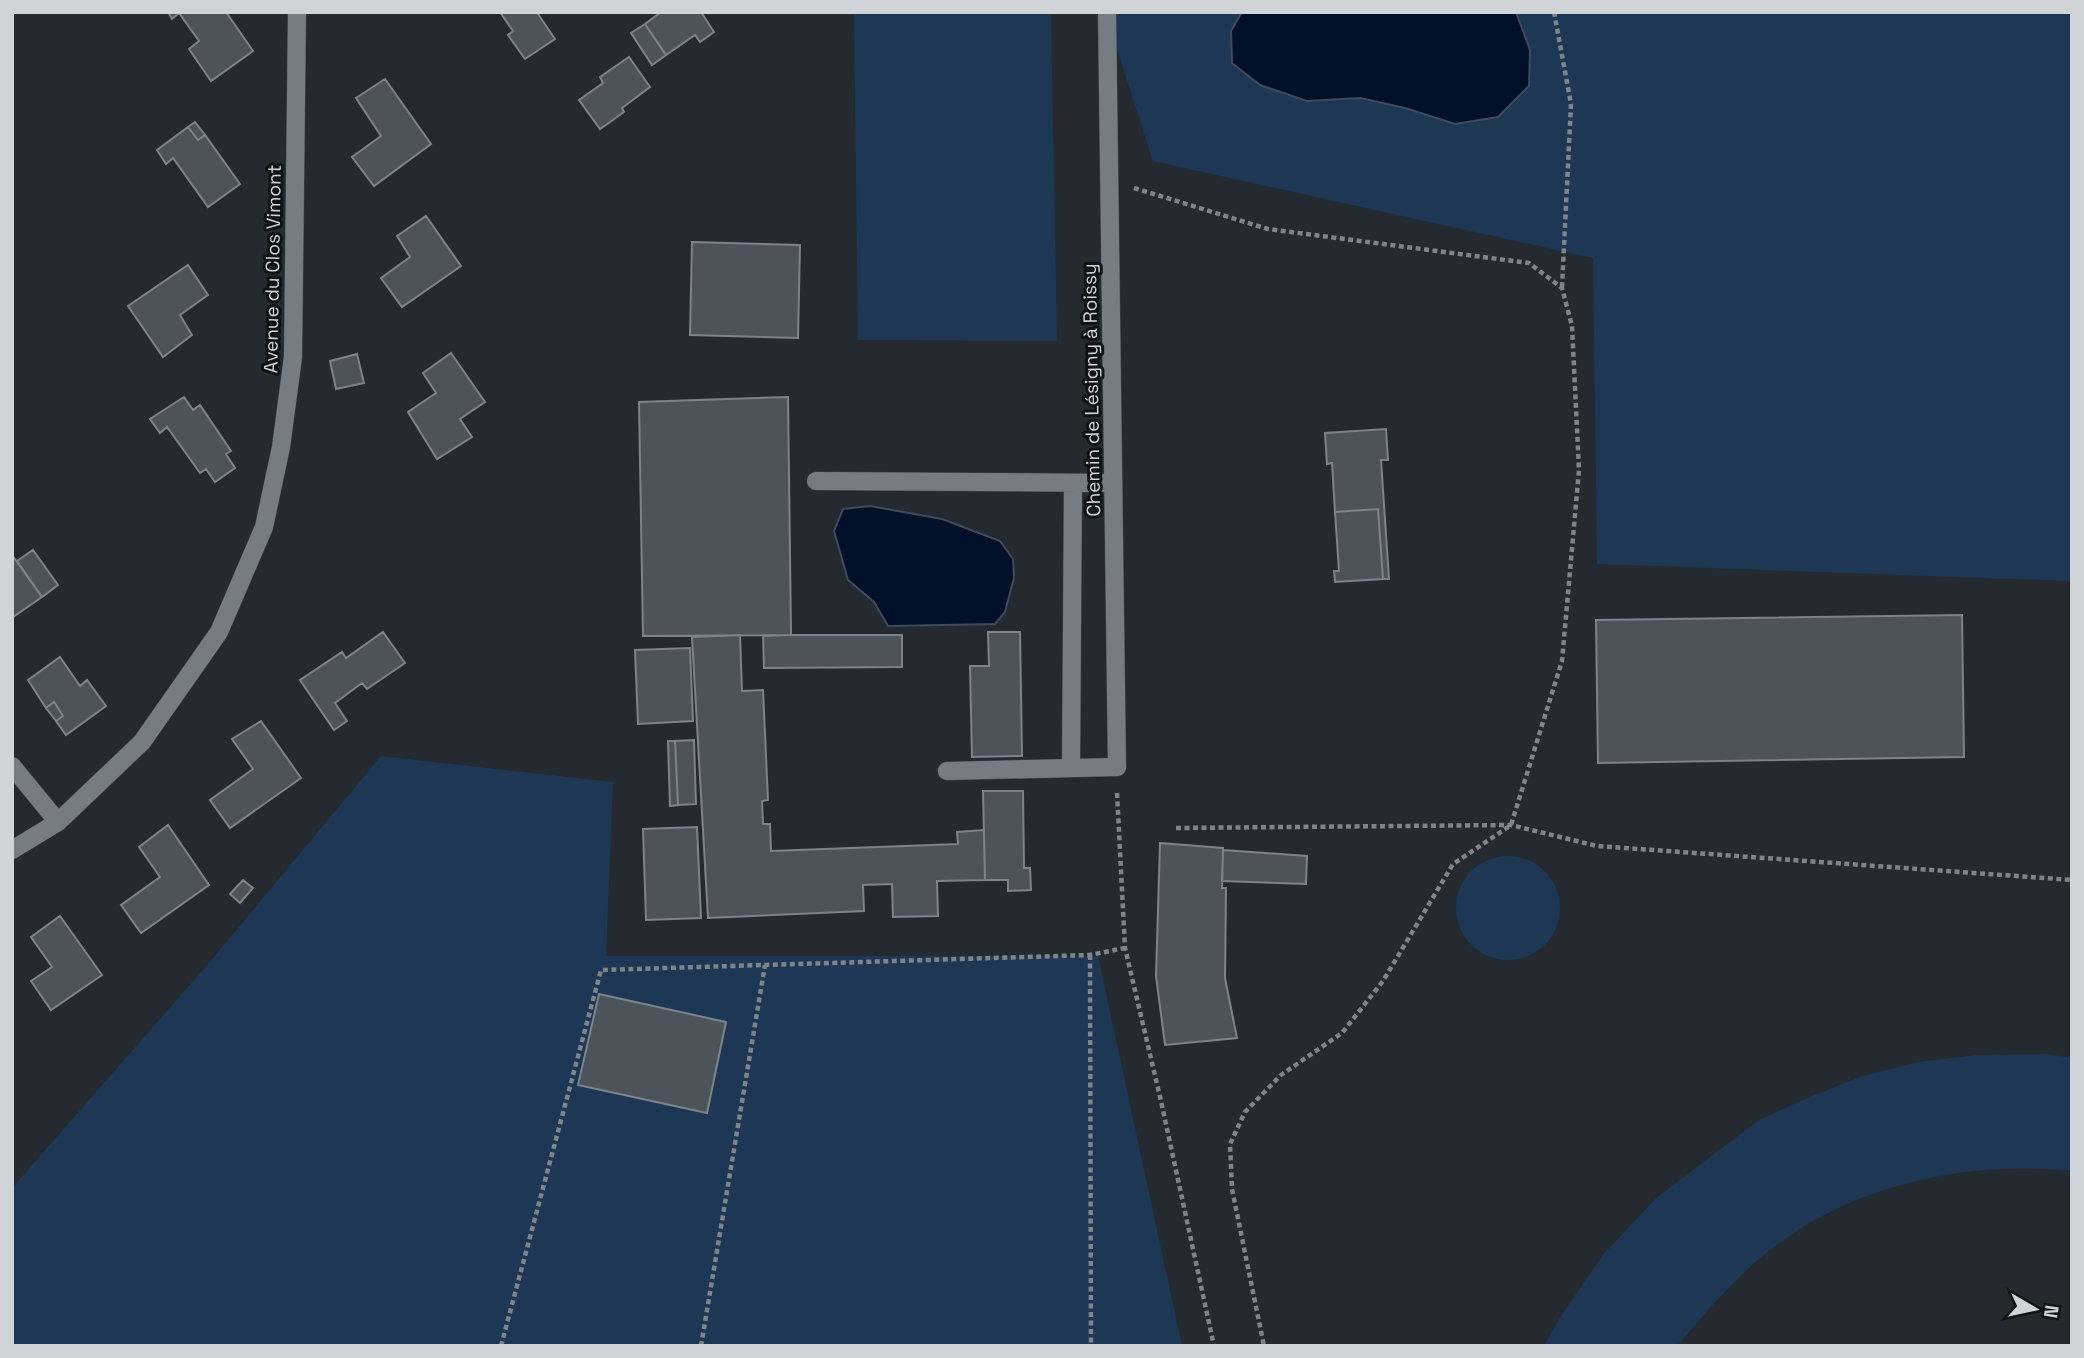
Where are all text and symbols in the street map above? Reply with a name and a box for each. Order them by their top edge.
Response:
street label: Avenue du Clos Vimont [258,165,287,374]
street label: Chemin de Lésigny à Roissy [1077,263,1106,517]
north arrow [2000,1274,2070,1344]
text: N [2038,1303,2065,1320]

